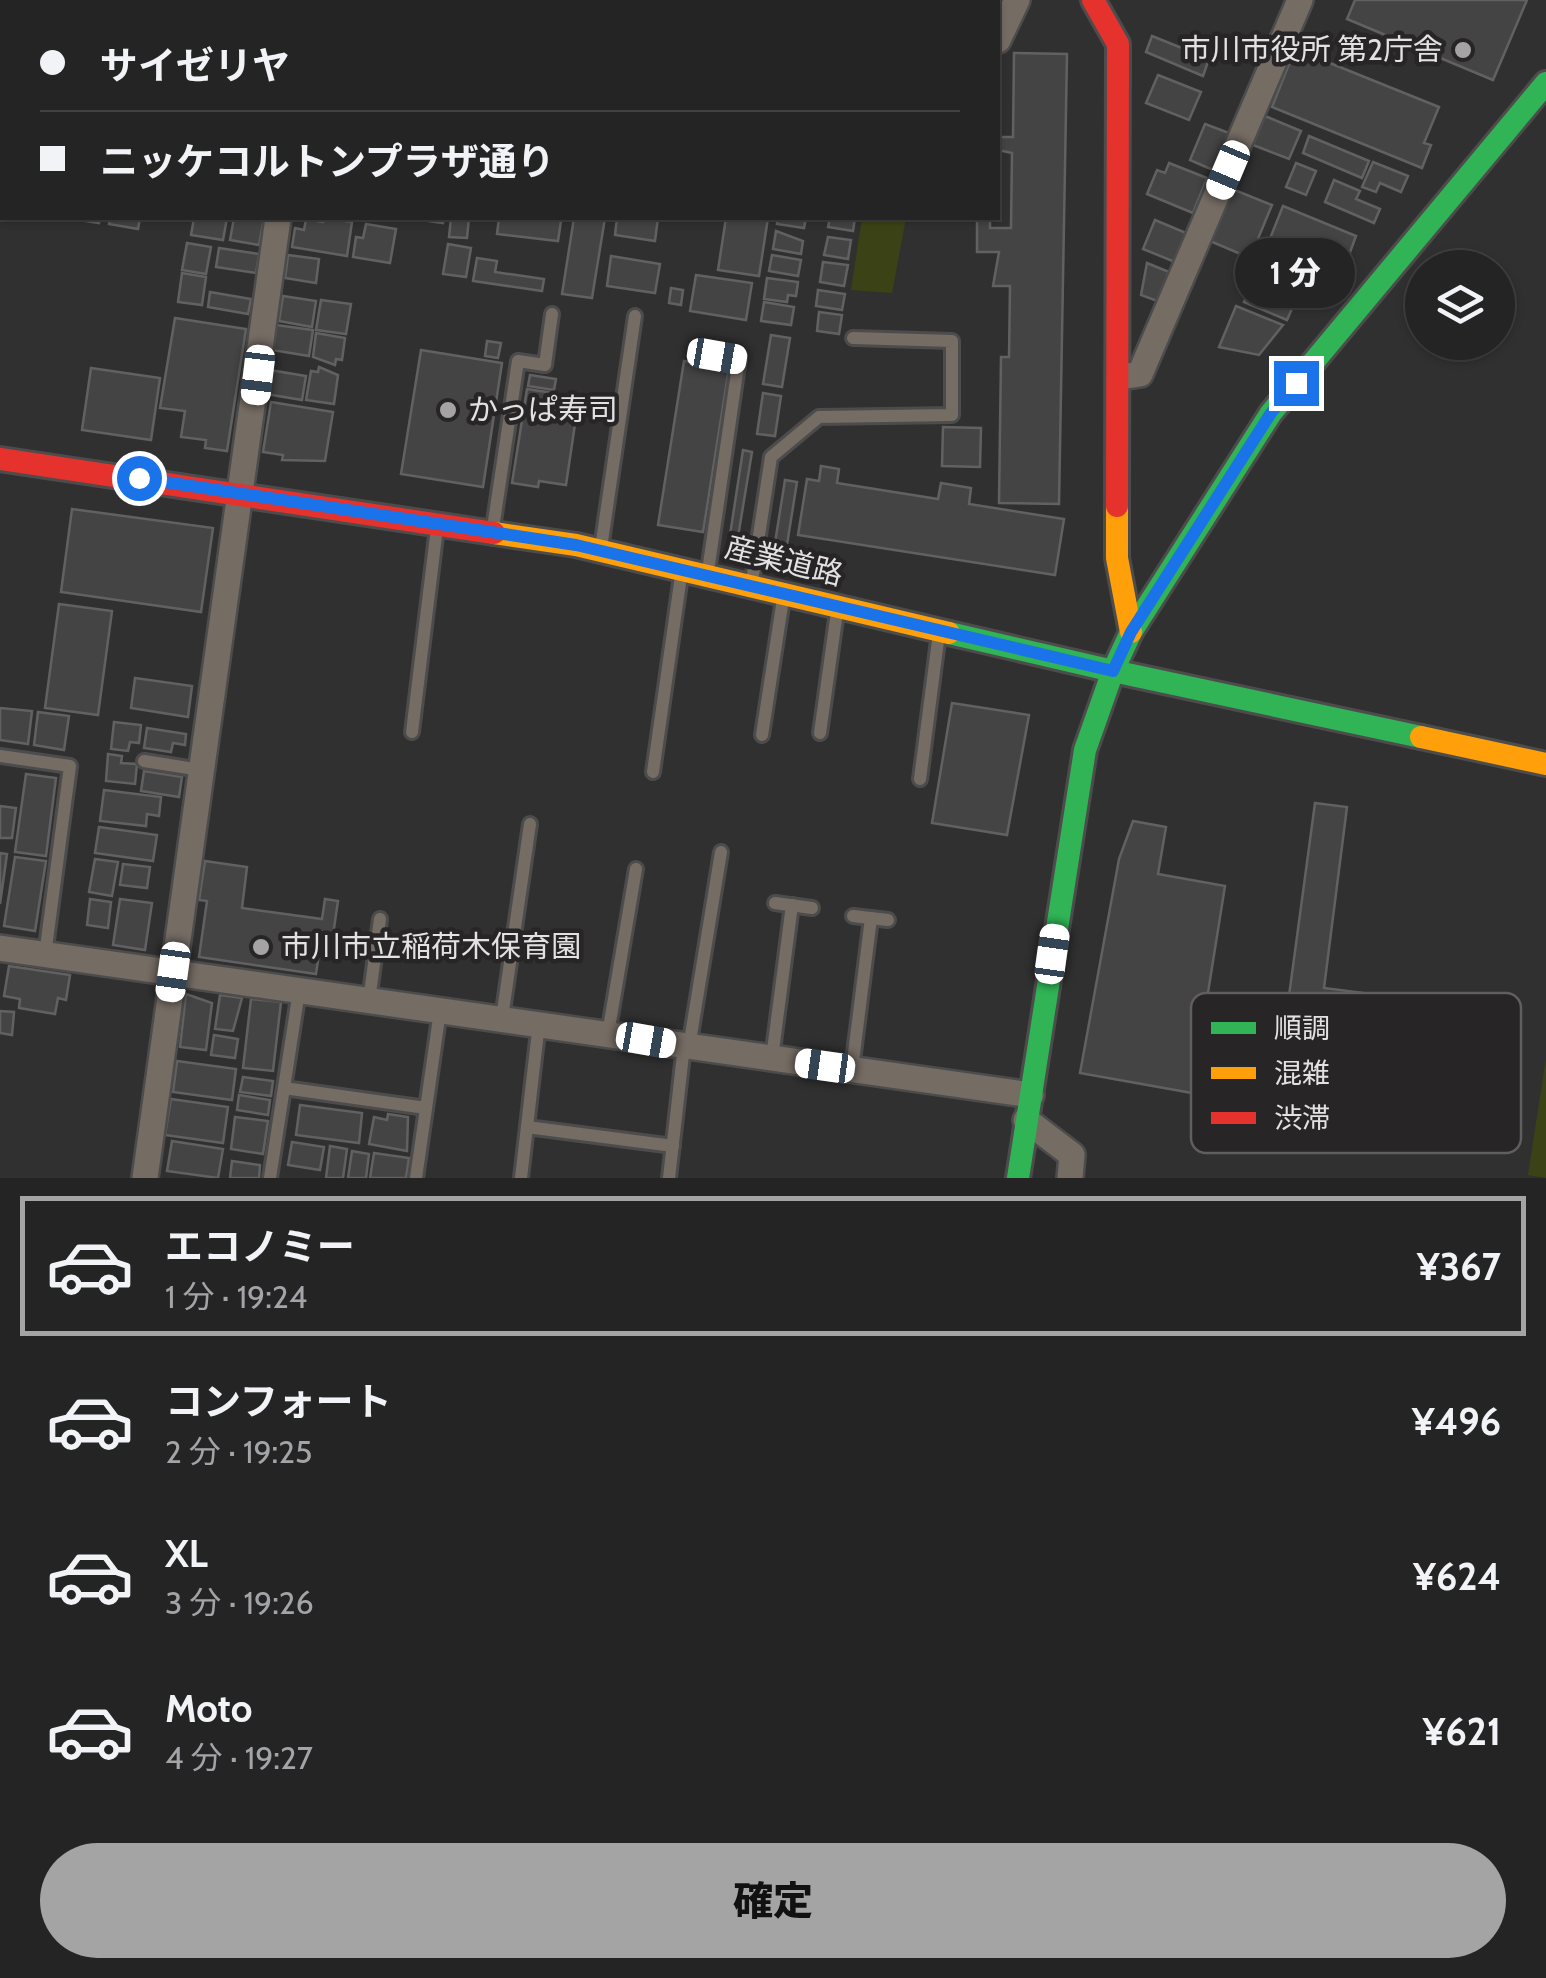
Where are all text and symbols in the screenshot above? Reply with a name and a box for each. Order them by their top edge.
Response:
place label: 市川市役所 第2庁舎 [1181,31,1443,68]
marker: 市川市役所 第2庁舎 [1452,39,1474,61]
text: サイゼリヤ [100,42,290,89]
car [1202,137,1254,203]
text: ニッケコルトンプラザ通り [100,138,555,185]
callout: 1 分 [1236,238,1356,308]
map controls [1405,250,1515,360]
button: layers [1405,250,1515,360]
text: 1 分 [1269,253,1321,292]
car [685,336,749,376]
car [239,343,277,407]
route end [1274,361,1319,406]
place label: かっぱ寿司 [468,391,618,428]
marker: かっぱ寿司 [437,399,459,421]
route start [117,456,162,501]
street label: 産業道路 [721,528,847,593]
car [1033,922,1071,986]
place label: 市川市立稲荷木保育園 [281,928,581,965]
marker: 市川市立稲荷木保育園 [250,936,272,958]
car [154,940,192,1004]
legend [1191,993,1521,1153]
text: 順調 [1274,1011,1330,1045]
car [614,1020,678,1060]
car [793,1047,857,1085]
text: 混雑 [1274,1056,1330,1090]
text: 渋滞 [1274,1101,1330,1135]
icon: car [45,1221,135,1311]
text: エコノミー [165,1223,355,1270]
text: ¥367 [1417,1243,1501,1290]
text: 1 分 · 19:24 [165,1277,307,1316]
icon: car [45,1376,135,1466]
text: コンフォート [165,1378,392,1425]
text: ¥496 [1412,1398,1501,1445]
text: 2 分 · 19:25 [165,1432,312,1471]
text: XL [165,1530,208,1577]
icon: car [45,1531,135,1621]
text: ¥624 [1413,1553,1501,1600]
text: 3 分 · 19:26 [165,1583,314,1622]
text: Moto [165,1685,252,1732]
icon: car [45,1686,135,1776]
text: ¥621 [1423,1708,1501,1755]
text: 4 分 · 19:27 [165,1738,313,1777]
button: 確定 [40,1843,1506,1958]

